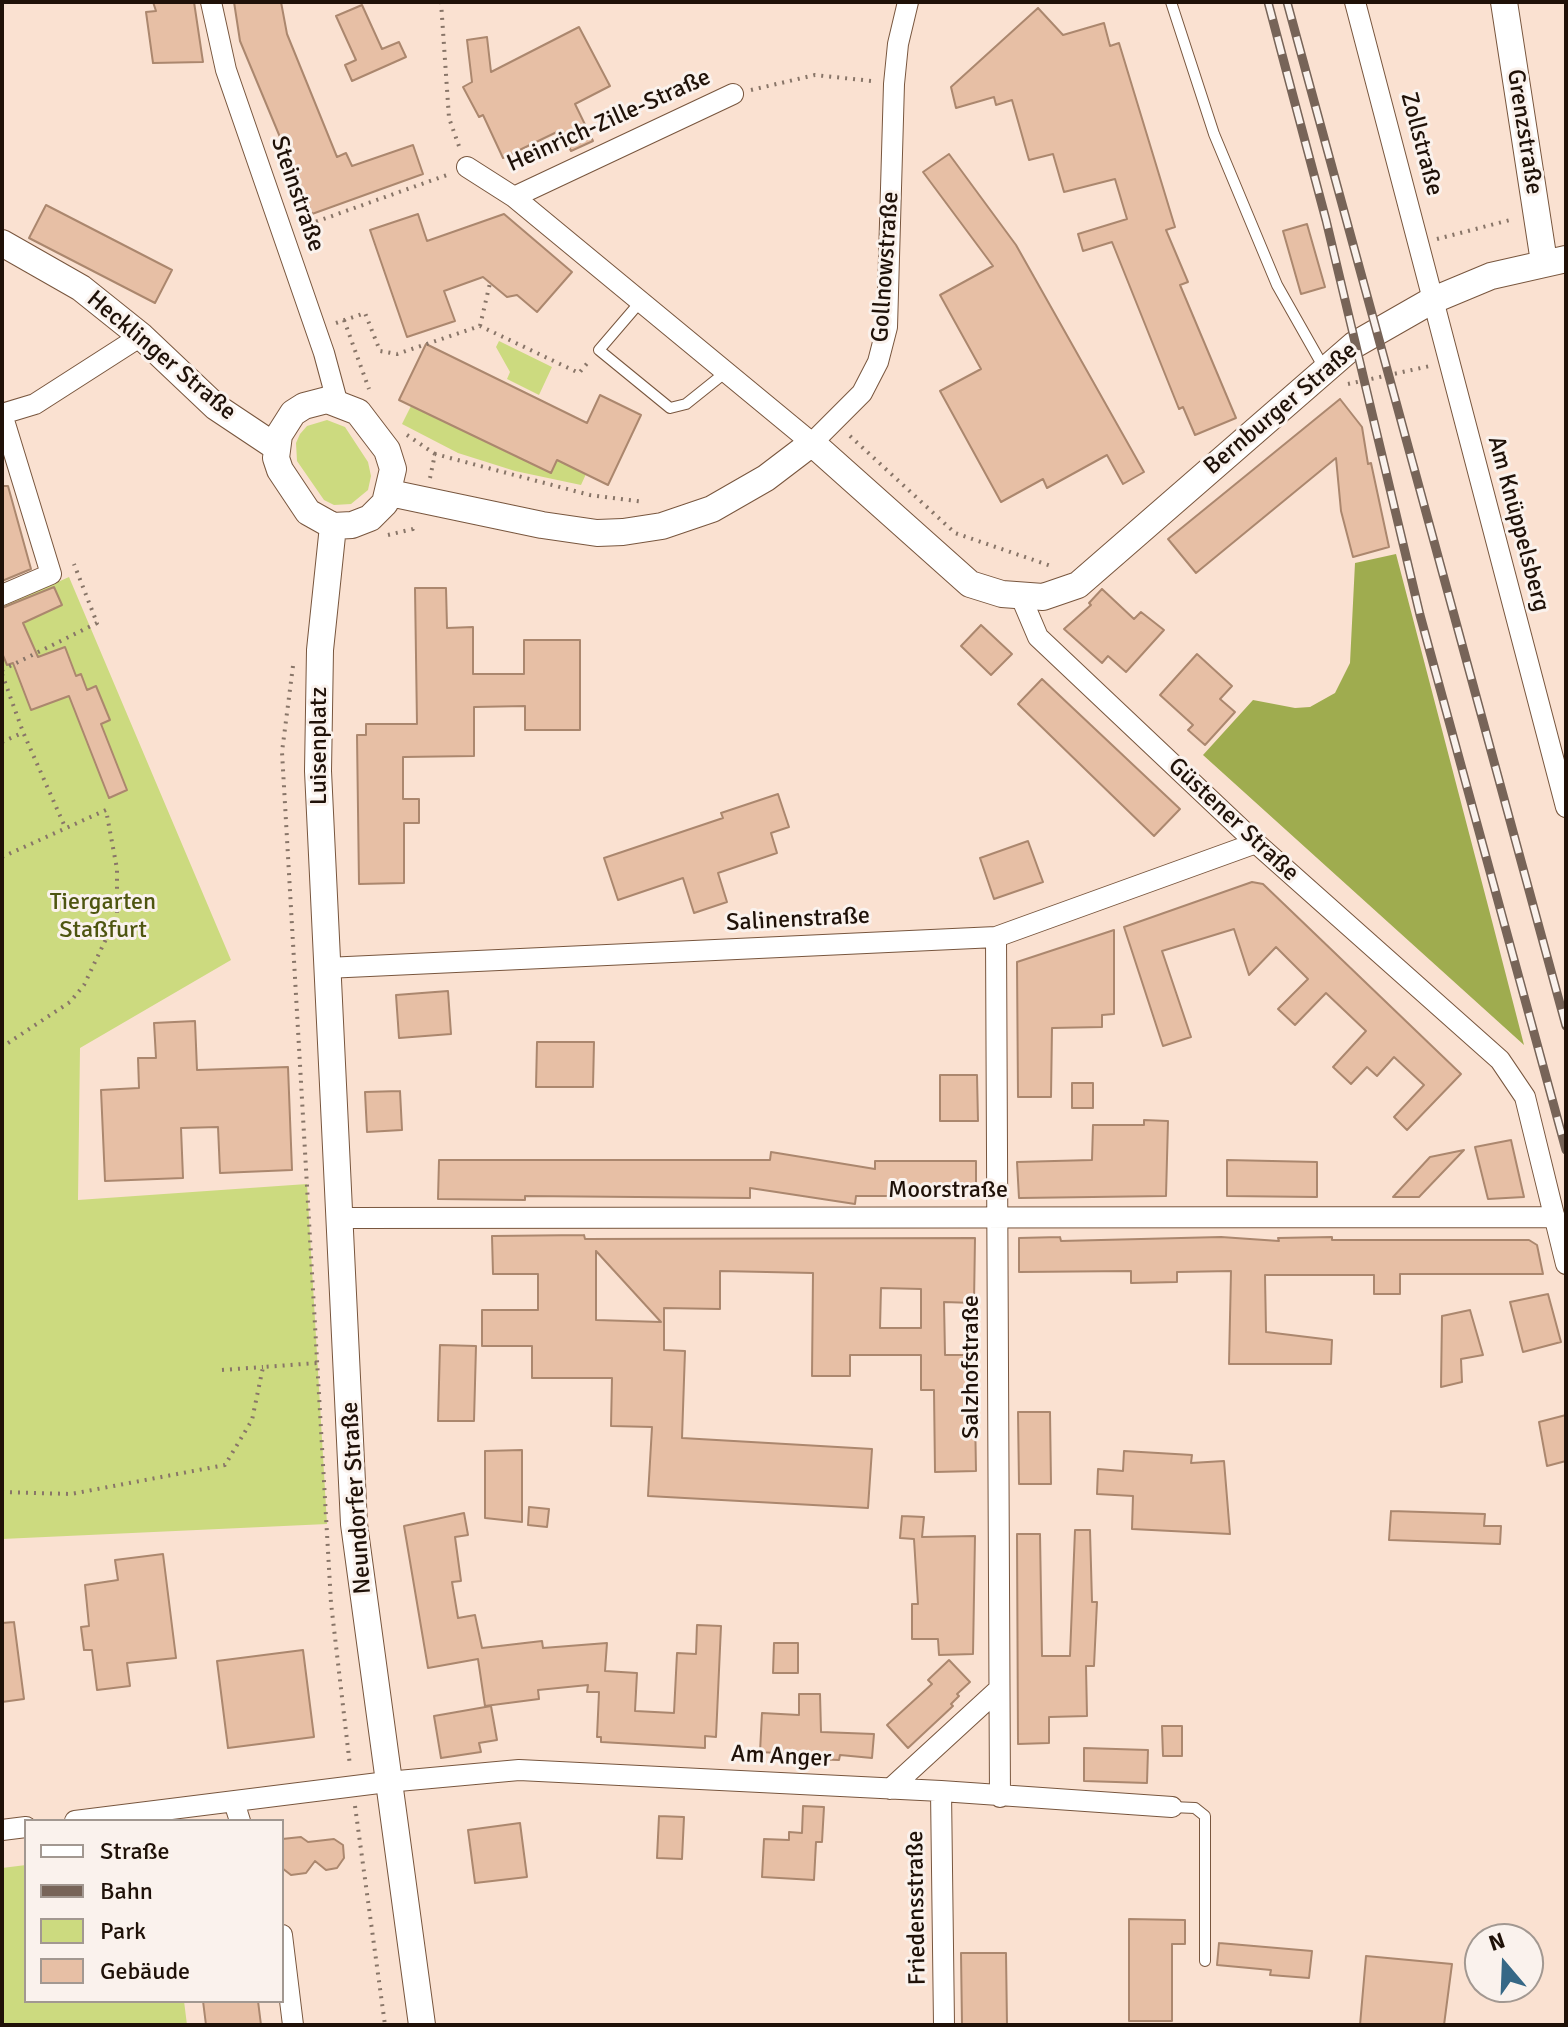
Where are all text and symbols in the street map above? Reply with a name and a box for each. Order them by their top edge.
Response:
street label: Heinrich-Zille-Straße [503,63,715,179]
street label: Grenzstraße [1500,67,1548,197]
street label: Zollstraße [1393,89,1449,199]
street label: Steinstraße [264,133,330,255]
street label: Gollnowstraße [866,191,906,343]
street label: Hecklinger Straße [80,285,242,427]
street label: Bernburger Straße [1198,336,1364,482]
street label: Am Knüppelsberg [1481,433,1555,615]
street label: Luisenplatz [306,687,334,805]
street label: Güstener Straße [1162,752,1304,888]
park label: Tiergarten Staßfurt [50,889,156,945]
street label: Salinenstraße [725,902,871,938]
street label: Moorstraße [888,1177,1008,1205]
street label: Salzhofstraße [958,1295,986,1439]
street label: Neundorfer Straße [336,1401,378,1595]
street label: Am Anger [730,1740,832,1774]
legend [24,1819,284,2003]
street label: Friedensstraße [901,1830,933,1986]
text: Straße [100,1836,170,1866]
text: Bahn [100,1876,153,1906]
text: Park [100,1916,146,1946]
north arrow [1464,1923,1544,2003]
text: N [1485,1926,1508,1957]
text: Gebäude [100,1956,190,1986]

